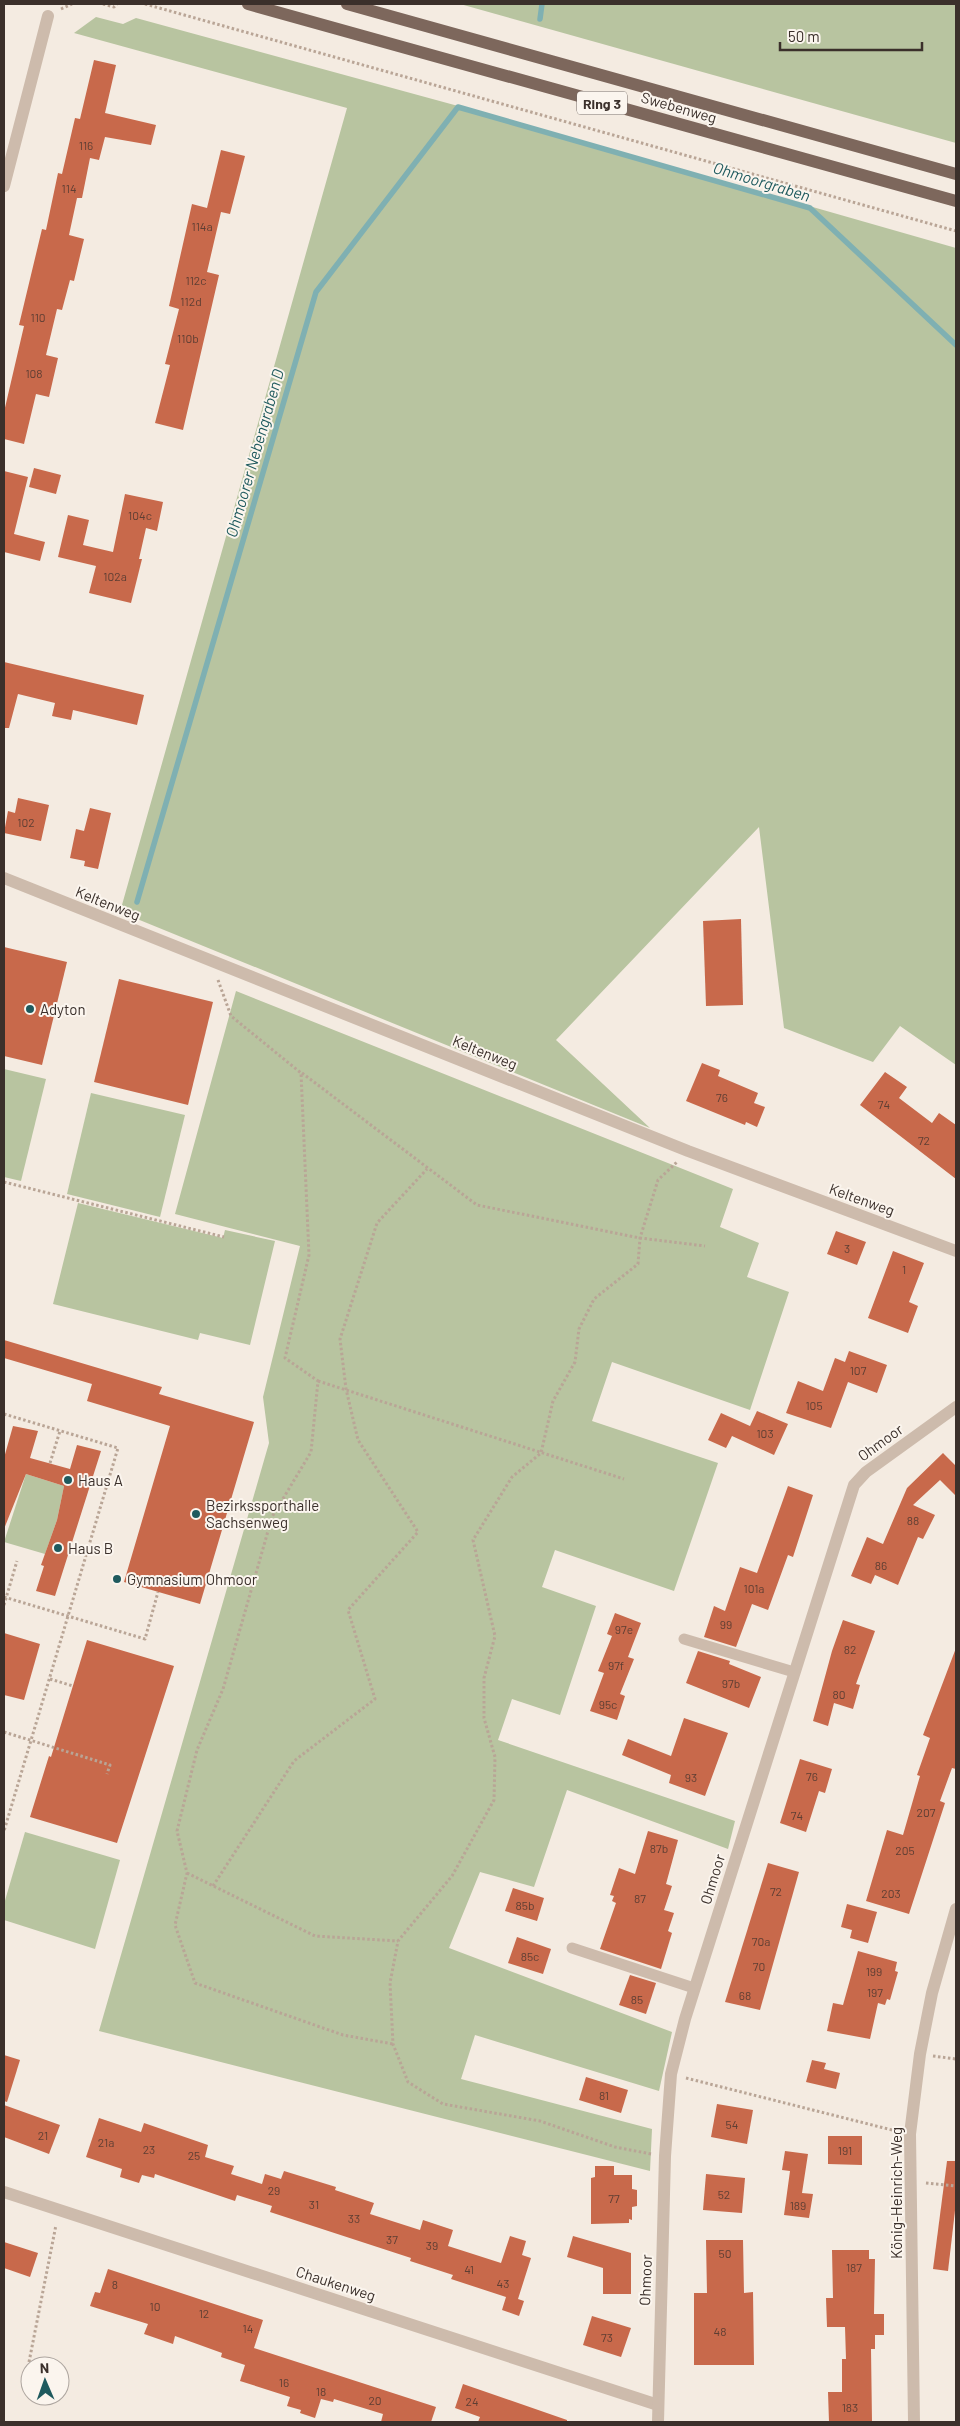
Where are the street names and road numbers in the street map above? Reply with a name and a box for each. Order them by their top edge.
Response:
street label: Swebenweg [639,88,719,126]
road number: Ring 3 [577,92,627,115]
street label: Keltenweg [73,882,143,924]
street label: Keltenweg [450,1031,520,1073]
street label: Keltenweg [827,1179,897,1219]
street label: Ohmoor [854,1419,907,1464]
street label: Ohmoor [696,1851,728,1906]
street label: König-Heinrich-Weg [887,2127,905,2259]
street label: Ohmoor [635,2253,655,2306]
street label: Chaukenweg [294,2262,378,2304]

